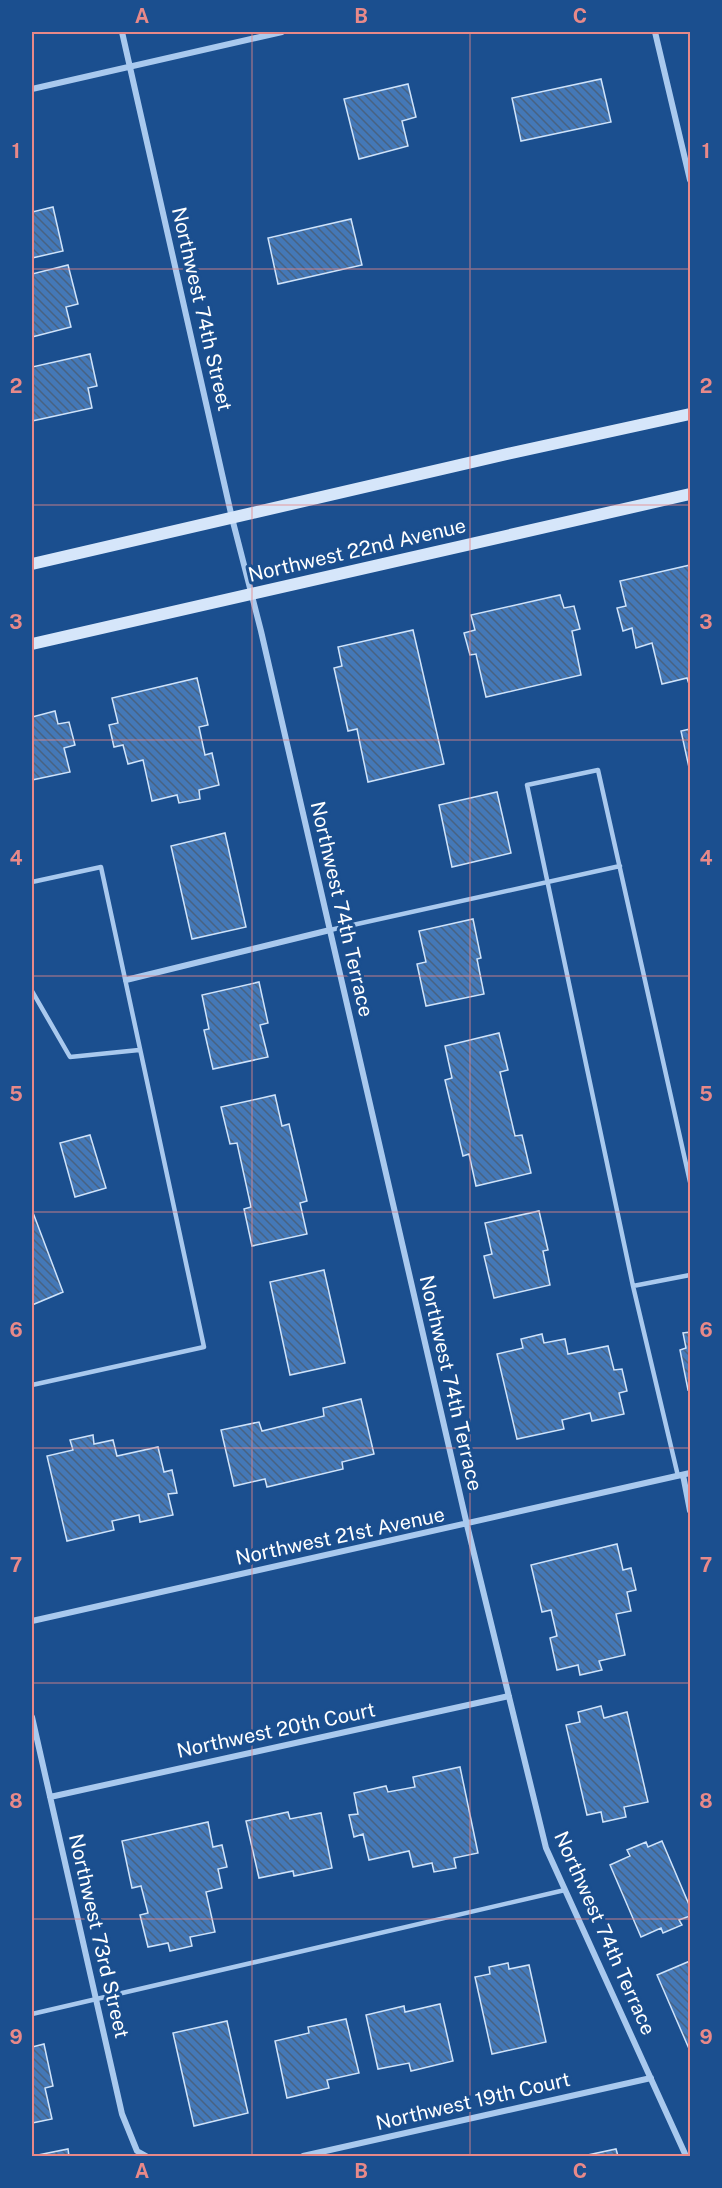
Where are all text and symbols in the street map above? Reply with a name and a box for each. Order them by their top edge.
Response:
text: A [135,4,149,28]
text: B [354,4,368,28]
text: C [573,4,587,28]
text: 1 [12,139,20,163]
text: 1 [702,139,710,163]
street label: Northwest 74th Street [167,205,237,413]
text: 2 [10,374,22,398]
text: 2 [700,374,712,398]
street label: Northwest 22nd Avenue [246,513,468,587]
text: 3 [9,610,23,634]
text: 3 [699,610,713,634]
street label: Northwest 74th Terrace [306,799,378,1019]
text: 4 [9,846,23,870]
text: 4 [699,846,713,870]
text: 5 [9,1082,23,1106]
text: 5 [699,1082,713,1106]
street label: Northwest 74th Terrace [415,1273,487,1493]
text: 6 [9,1318,23,1342]
text: 6 [699,1318,713,1342]
street label: Northwest 21st Avenue [233,1502,447,1570]
text: 7 [10,1553,22,1577]
text: 7 [700,1553,712,1577]
street label: Northwest 20th Court [175,1697,377,1763]
text: 8 [9,1789,23,1813]
text: 8 [699,1789,713,1813]
street label: Northwest 74th Terrace [549,1827,661,2039]
street label: Northwest 73rd Street [64,1831,134,2041]
text: 9 [9,2025,23,2049]
text: 9 [699,2025,713,2049]
street label: Northwest 19th Court [373,2067,573,2135]
text: A [135,2159,149,2183]
text: B [354,2159,368,2183]
text: C [573,2159,587,2183]

